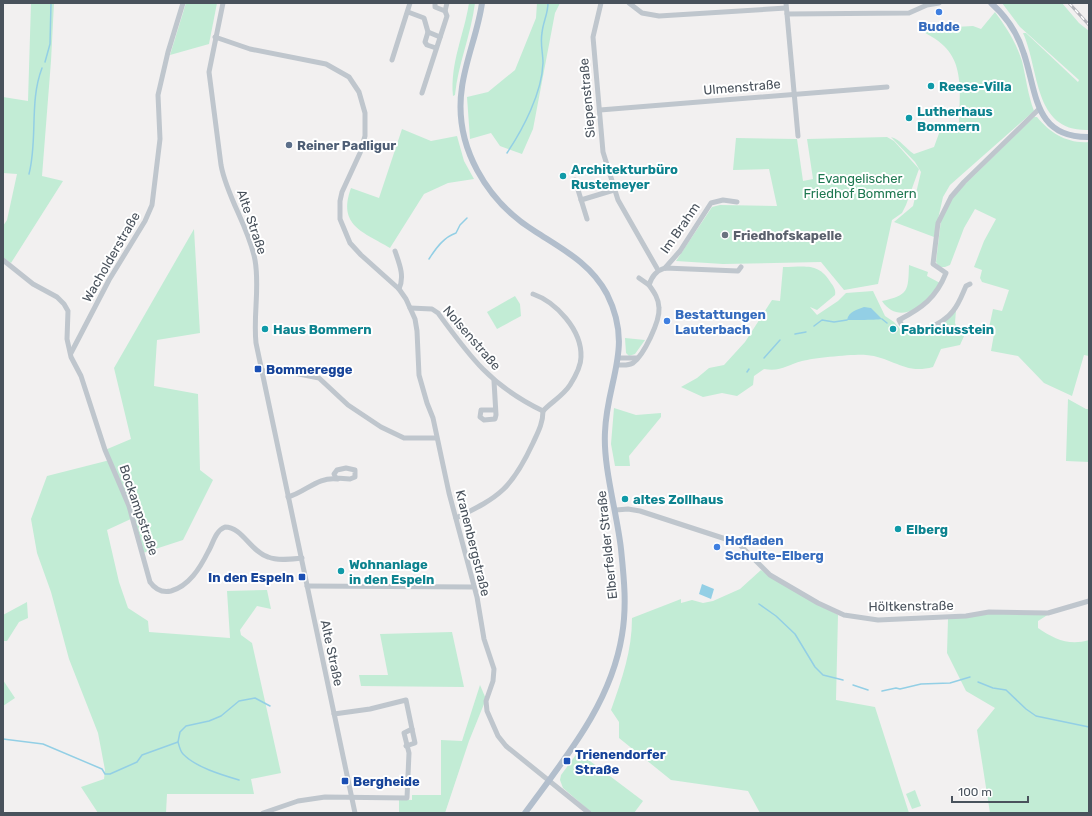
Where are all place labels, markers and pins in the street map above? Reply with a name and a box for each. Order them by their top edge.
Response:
marker: Budde [934,7,944,17]
place label: Budde [918,19,960,34]
place label: Reese-Villa [939,79,1012,94]
marker: Reese-Villa [926,81,936,91]
place label: Lutherhaus Bommern [917,104,993,134]
marker: Lutherhaus Bommern [904,113,914,123]
place label: Reiner Padligur [297,138,396,153]
marker: Reiner Padligur [284,140,294,150]
place label: Architekturbüro Rustemeyer [571,162,678,192]
marker: Architekturbüro Rustemeyer [558,171,568,181]
place label: Friedhofskapelle [733,228,842,243]
marker: Friedhofskapelle [720,230,730,240]
place label: Bestattungen Lauterbach [675,307,766,337]
marker: Bestattungen Lauterbach [662,316,672,326]
place label: Haus Bommern [273,322,372,337]
place label: Fabriciusstein [901,322,994,337]
marker: Haus Bommern [260,324,270,334]
marker: Fabriciusstein [888,324,898,334]
place label: Bommeregge [266,362,353,377]
marker: Bommeregge [253,364,263,374]
place label: altes Zollhaus [633,492,724,507]
marker: altes Zollhaus [620,494,630,504]
place label: Elberg [906,522,948,537]
marker: Elberg [893,524,903,534]
place label: Hofladen Schulte-Elberg [725,533,824,563]
marker: Hofladen Schulte-Elberg [712,542,722,552]
place label: Wohnanlage in den Espeln [349,557,434,587]
marker: Wohnanlage in den Espeln [336,566,346,576]
place label: In den Espeln [208,570,294,585]
marker: In den Espeln [297,572,307,582]
place label: Trienendorfer Straße [575,747,666,777]
marker: Trienendorfer Straße [562,756,572,766]
place label: Bergheide [353,774,420,789]
marker: Bergheide [340,776,350,786]

